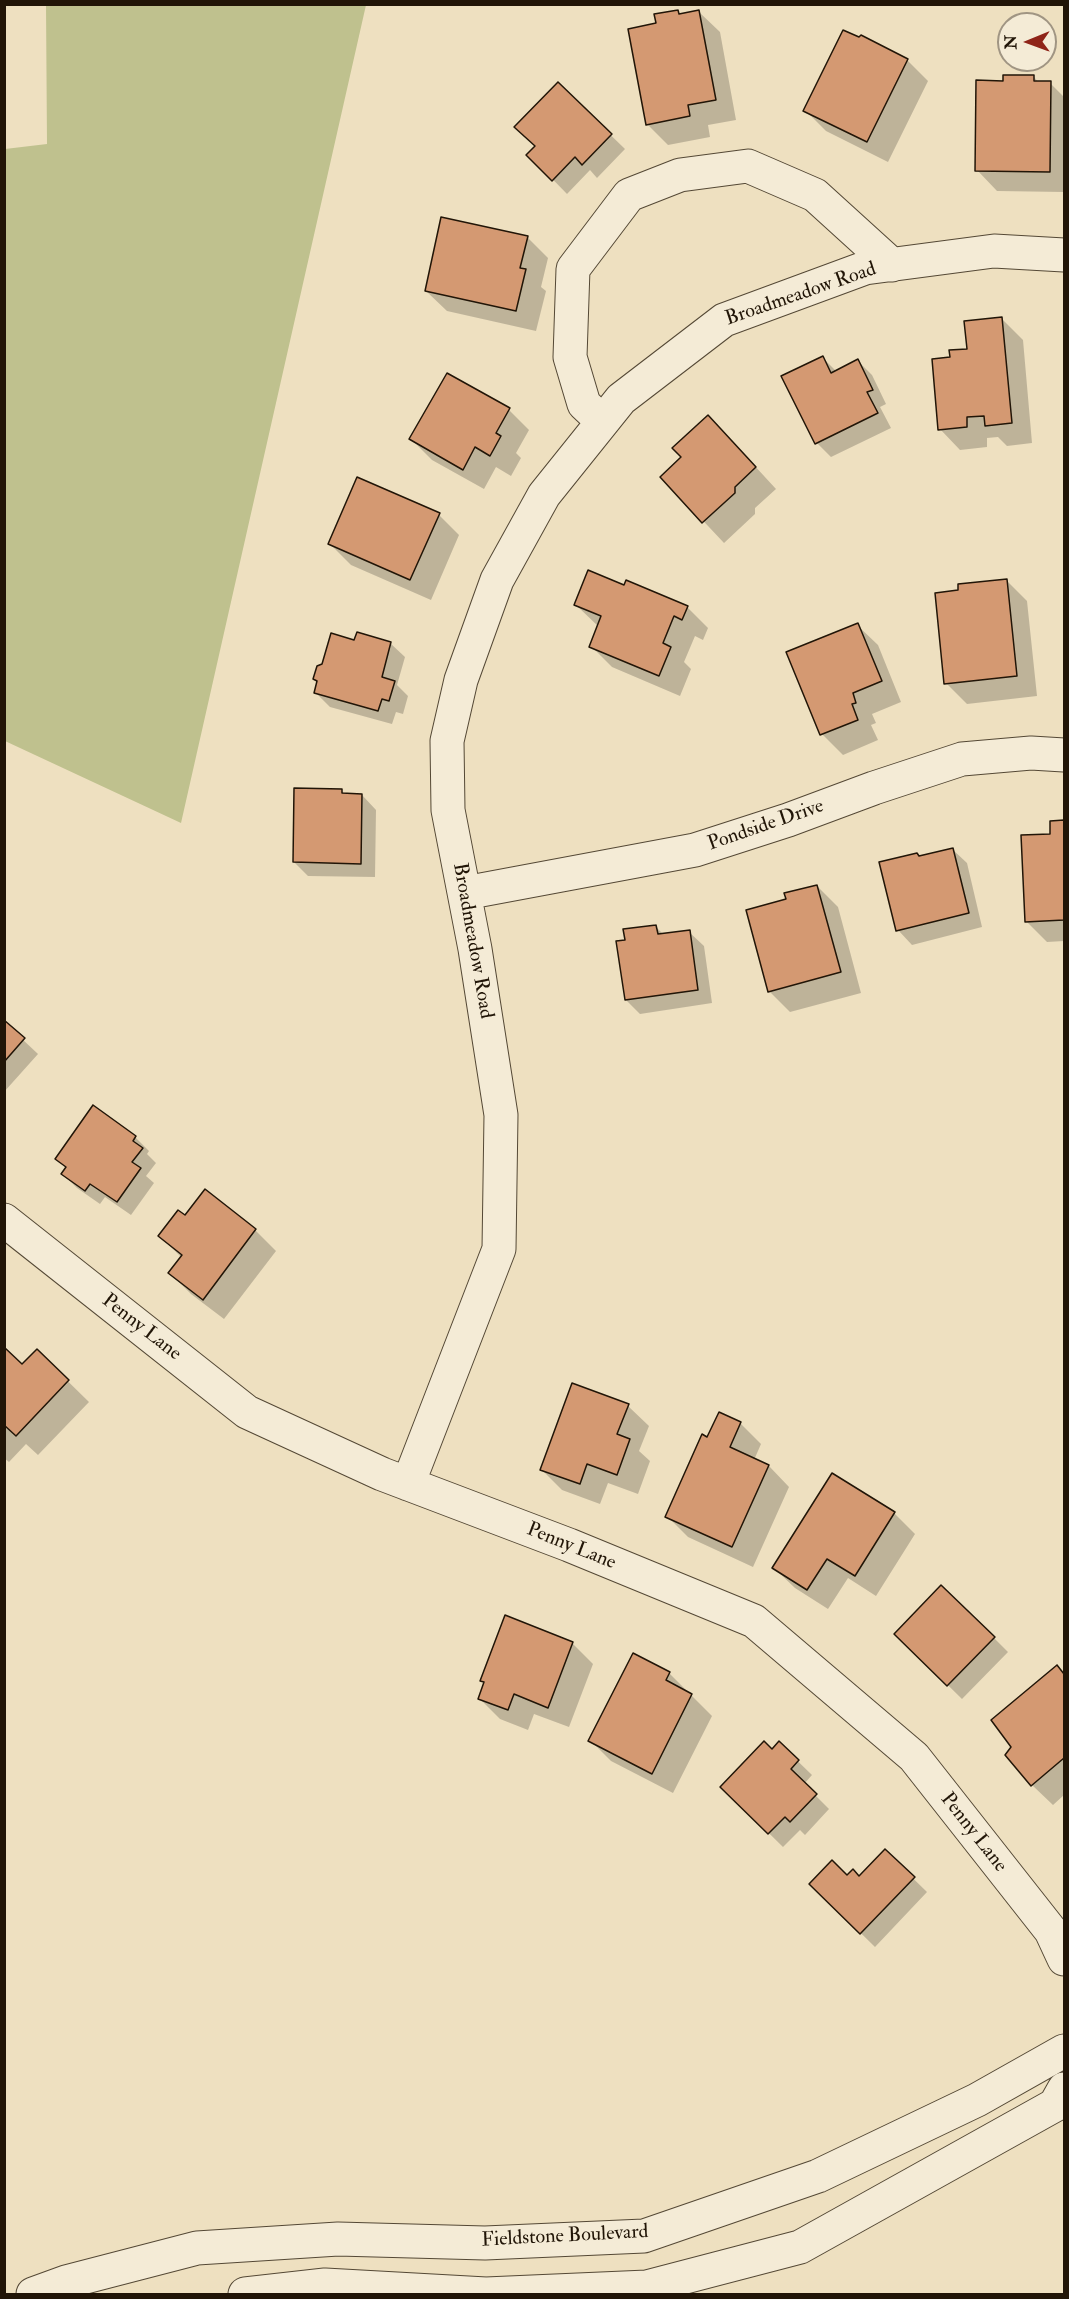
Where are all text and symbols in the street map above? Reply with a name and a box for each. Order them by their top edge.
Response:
north arrow [997,12,1057,72]
text: N [1001,35,1021,50]
street label: Broadmeadow Road [722,258,880,332]
street label: Pondside Drive [705,795,827,857]
street label: Broadmeadow Road [446,861,498,1021]
street label: Penny Lane [96,1290,186,1366]
street label: Penny Lane [523,1518,619,1576]
street label: Penny Lane [935,1788,1011,1878]
street label: Fieldstone Boulevard [481,2221,649,2253]

